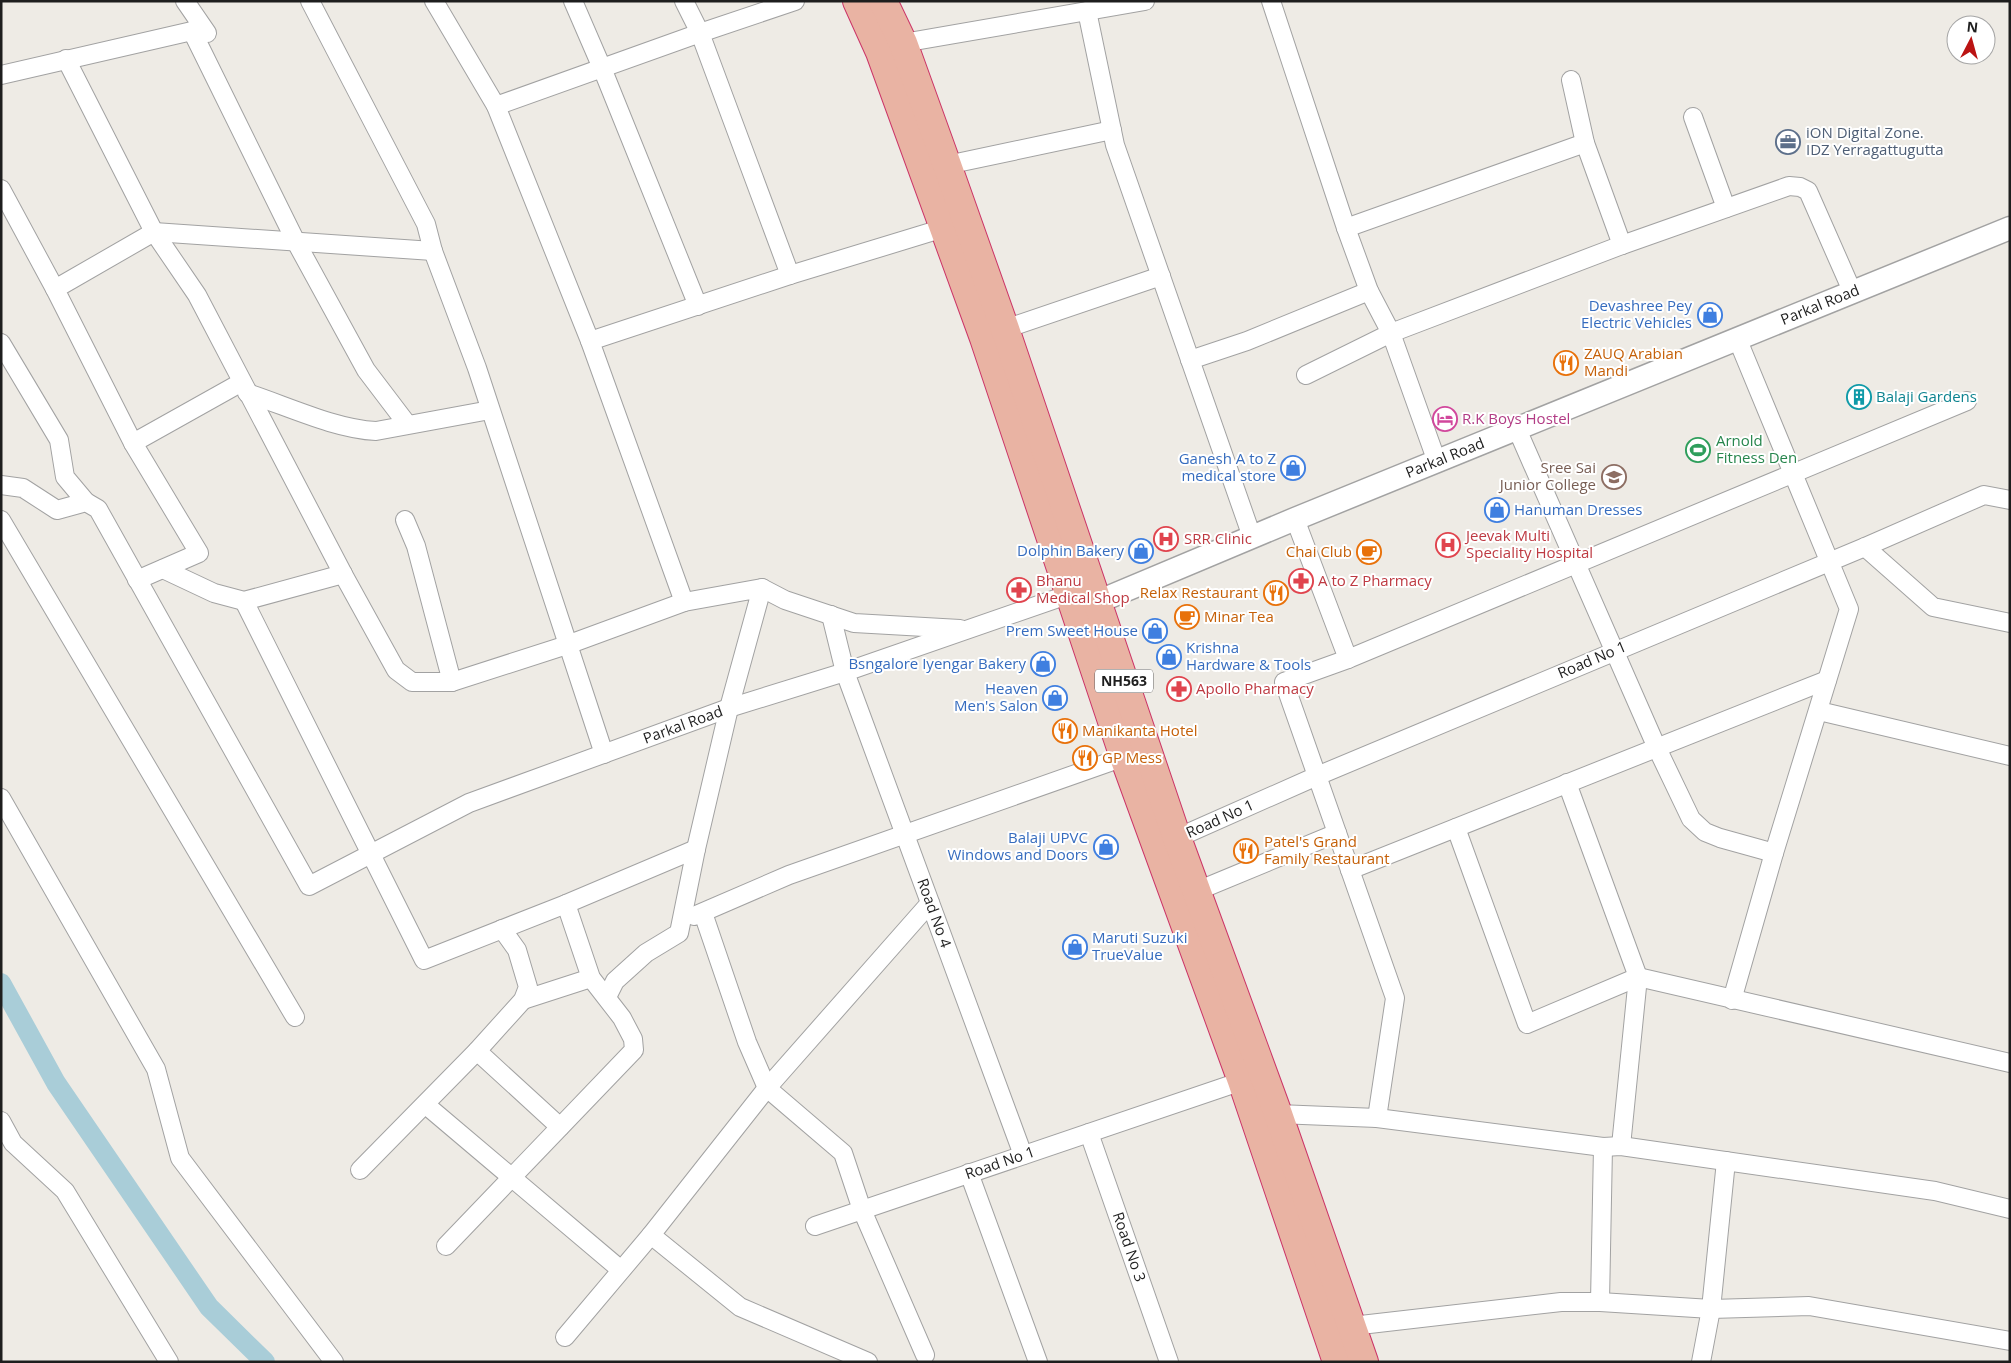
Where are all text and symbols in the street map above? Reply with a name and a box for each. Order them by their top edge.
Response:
north arrow [1946,15,1996,65]
text: N [1966,17,1979,37]
place label: iON Digital Zone. IDZ Yerragattugutta [1806,122,1944,159]
office icon: iON Digital Zone. IDZ Yerragattugutta [1775,129,1801,155]
street label: Parkal Road [1777,279,1862,329]
place label: Devashree Pey Electric Vehicles [1581,295,1692,332]
shop icon: Devashree Pey Electric Vehicles [1697,302,1723,328]
place label: ZAUQ Arabian Mandi [1584,343,1683,380]
restaurant icon: ZAUQ Arabian Mandi [1553,350,1579,376]
building icon: Balaji Gardens [1846,384,1872,410]
place label: Balaji Gardens [1876,386,1977,406]
hotel icon: R.K Boys Hostel [1432,406,1458,432]
place label: R.K Boys Hostel [1462,408,1570,428]
place label: Arnold Fitness Den [1716,430,1797,467]
street label: Parkal Road [1402,432,1487,482]
sports icon: Arnold Fitness Den [1685,437,1711,463]
place label: Ganesh A to Z medical store [1179,448,1276,485]
shop icon: Ganesh A to Z medical store [1280,455,1306,481]
place label: Sree Sai Junior College [1498,457,1596,494]
school or university icon: Sree Sai Junior College [1601,464,1627,490]
shop icon: Hanuman Dresses [1484,497,1510,523]
place label: Hanuman Dresses [1514,499,1642,519]
place label: Jeevak Multi Speciality Hospital [1464,525,1593,562]
hospital icon: SRR Clinic [1153,526,1179,552]
place label: SRR Clinic [1184,528,1252,548]
hospital icon: Jeevak Multi Speciality Hospital [1435,532,1461,558]
shop icon: Dolphin Bakery [1128,538,1154,564]
cafe icon: Chai Club [1356,539,1382,565]
place label: Dolphin Bakery [1017,540,1124,560]
place label: Chai Club [1286,541,1352,561]
pharmacy icon: A to Z Pharmacy [1288,568,1314,594]
place label: Bhanu Medical Shop [1036,570,1130,607]
place label: A to Z Pharmacy [1318,570,1432,590]
pharmacy icon: Bhanu Medical Shop [1006,577,1032,603]
restaurant icon: Relax Restaurant [1263,580,1289,606]
place label: Relax Restaurant [1140,582,1258,602]
cafe icon: Minar Tea [1174,604,1200,630]
place label: Minar Tea [1204,606,1274,626]
shop icon: Prem Sweet House [1142,618,1168,644]
place label: Prem Sweet House [1006,620,1138,640]
street label: Road No 1 [1554,636,1629,682]
place label: Krishna Hardware & Tools [1186,637,1311,674]
shop icon: Krishna Hardware & Tools [1156,644,1182,670]
shop icon: Bsngalore Iyengar Bakery [1030,651,1056,677]
place label: Bsngalore Iyengar Bakery [848,653,1026,673]
road number: NH563 [1095,669,1153,692]
pharmacy icon: Apollo Pharmacy [1166,676,1192,702]
place label: Heaven Men's Salon [954,678,1038,715]
place label: Apollo Pharmacy [1196,678,1314,698]
shop icon: Heaven Men's Salon [1042,685,1068,711]
street label: Parkal Road [640,700,725,748]
restaurant icon: Manikanta Hotel [1052,718,1078,744]
place label: Manikanta Hotel [1082,720,1197,740]
restaurant icon: GP Mess [1072,745,1098,771]
place label: GP Mess [1102,747,1162,767]
street label: Road No 1 [1182,794,1257,842]
place label: Balaji UPVC Windows and Doors [947,827,1088,864]
place label: Patel's Grand Family Restaurant [1264,831,1390,868]
shop icon: Balaji UPVC Windows and Doors [1093,834,1119,860]
restaurant icon: Patel's Grand Family Restaurant [1233,838,1259,864]
street label: Road No 4 [913,875,957,951]
place label: Maruti Suzuki TrueValue [1092,927,1188,964]
shop icon: Maruti Suzuki TrueValue [1062,934,1088,960]
street label: Road No 1 [962,1141,1037,1183]
street label: Road No 3 [1109,1209,1151,1284]

